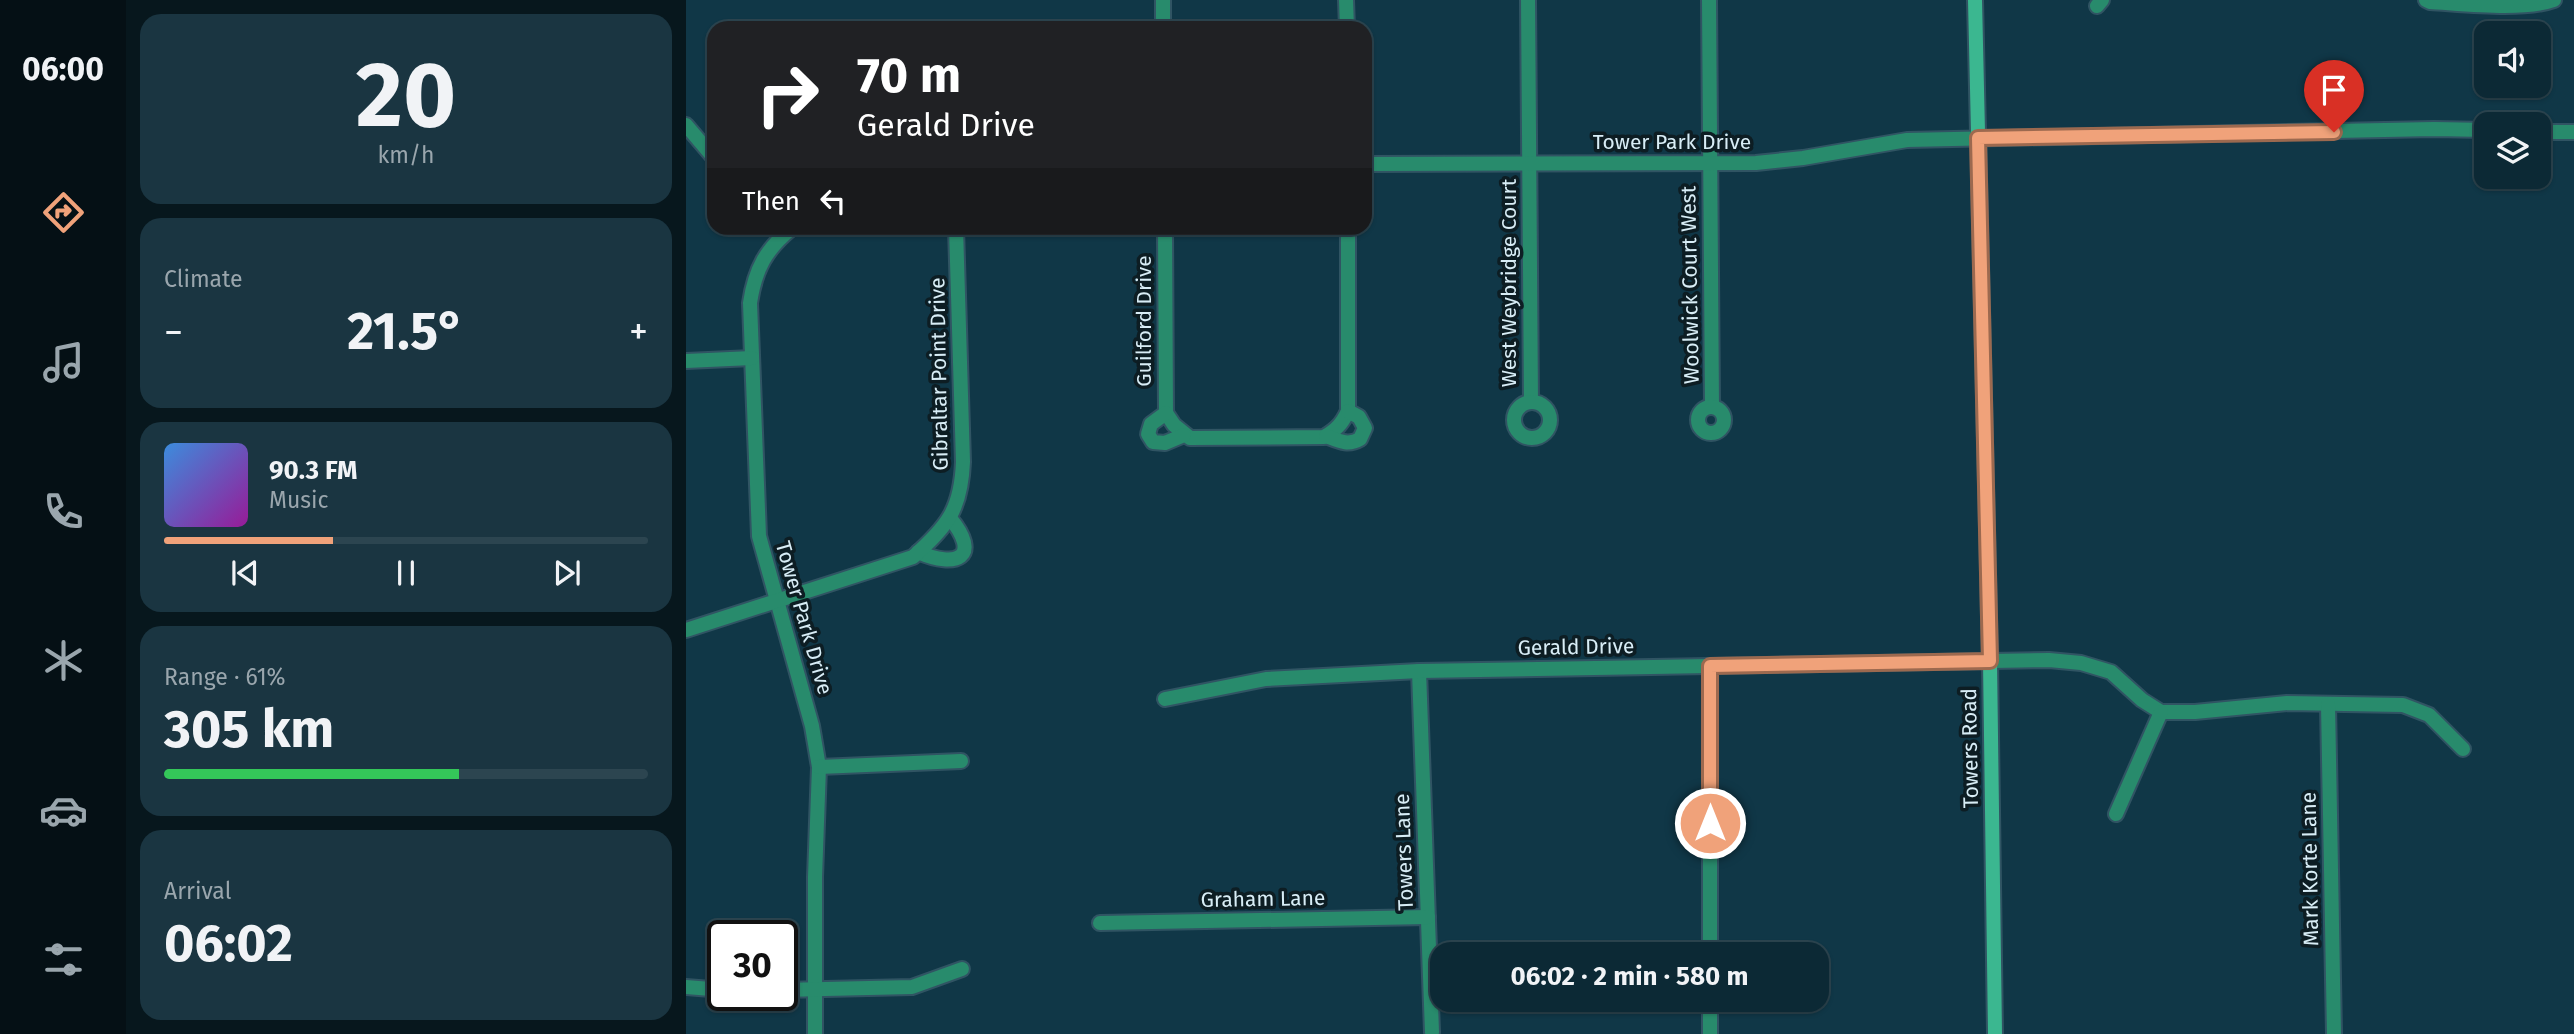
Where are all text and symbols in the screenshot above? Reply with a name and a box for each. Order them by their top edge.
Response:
map controls [2474,21,2551,189]
button: sound [2474,21,2551,98]
text: 20 [356,41,456,150]
text: 70 m [857,46,961,105]
icon: right [742,49,833,140]
text: 06:00 [22,50,104,88]
pin [2304,60,2364,132]
icon: arrive [2315,71,2353,109]
text: Gerald Drive [857,106,1035,144]
button: layers [2474,112,2551,189]
street label: Tower Park Drive [1593,129,1751,155]
text: km/h [378,141,434,169]
street label: West Weybridge Court [1496,178,1522,387]
icon: left [814,182,852,220]
street label: Woolwick Court West [1675,185,1705,384]
text: Then [742,186,800,217]
icon: directions [39,188,88,237]
street label: Guilford Drive [1131,255,1157,387]
text: Climate [164,265,243,293]
street label: Gibraltar Point Drive [924,277,954,471]
text: 21.5° [347,300,465,363]
text: − [164,309,183,355]
text: + [629,309,648,355]
icon: music [39,338,88,387]
text: 90.3 FM [269,455,358,486]
text: Music [269,486,329,514]
icon: phone [39,487,88,536]
street label: Tower Park Drive [770,538,838,698]
icon: previous [226,554,264,592]
icon: pause [387,554,425,592]
icon: next [548,554,586,592]
street label: Gerald Drive [1517,633,1635,661]
icon: climate [39,636,88,685]
text: Range · 61% [164,663,286,691]
street label: Towers Road [1956,688,1984,808]
text: 305 km [164,698,334,761]
icon: car [39,786,88,835]
position arrow [1673,786,1747,860]
street label: Mark Korte Lane [2296,792,2324,946]
street label: Towers Lane [1389,793,1419,911]
text: Arrival [164,877,231,905]
street label: Graham Lane [1200,885,1326,913]
text: 06:02 [164,912,293,975]
speed limit sign: 30 [707,920,798,1011]
icon: filters [39,935,88,984]
text: 06:02 · 2 min · 580 m [1511,961,1748,992]

